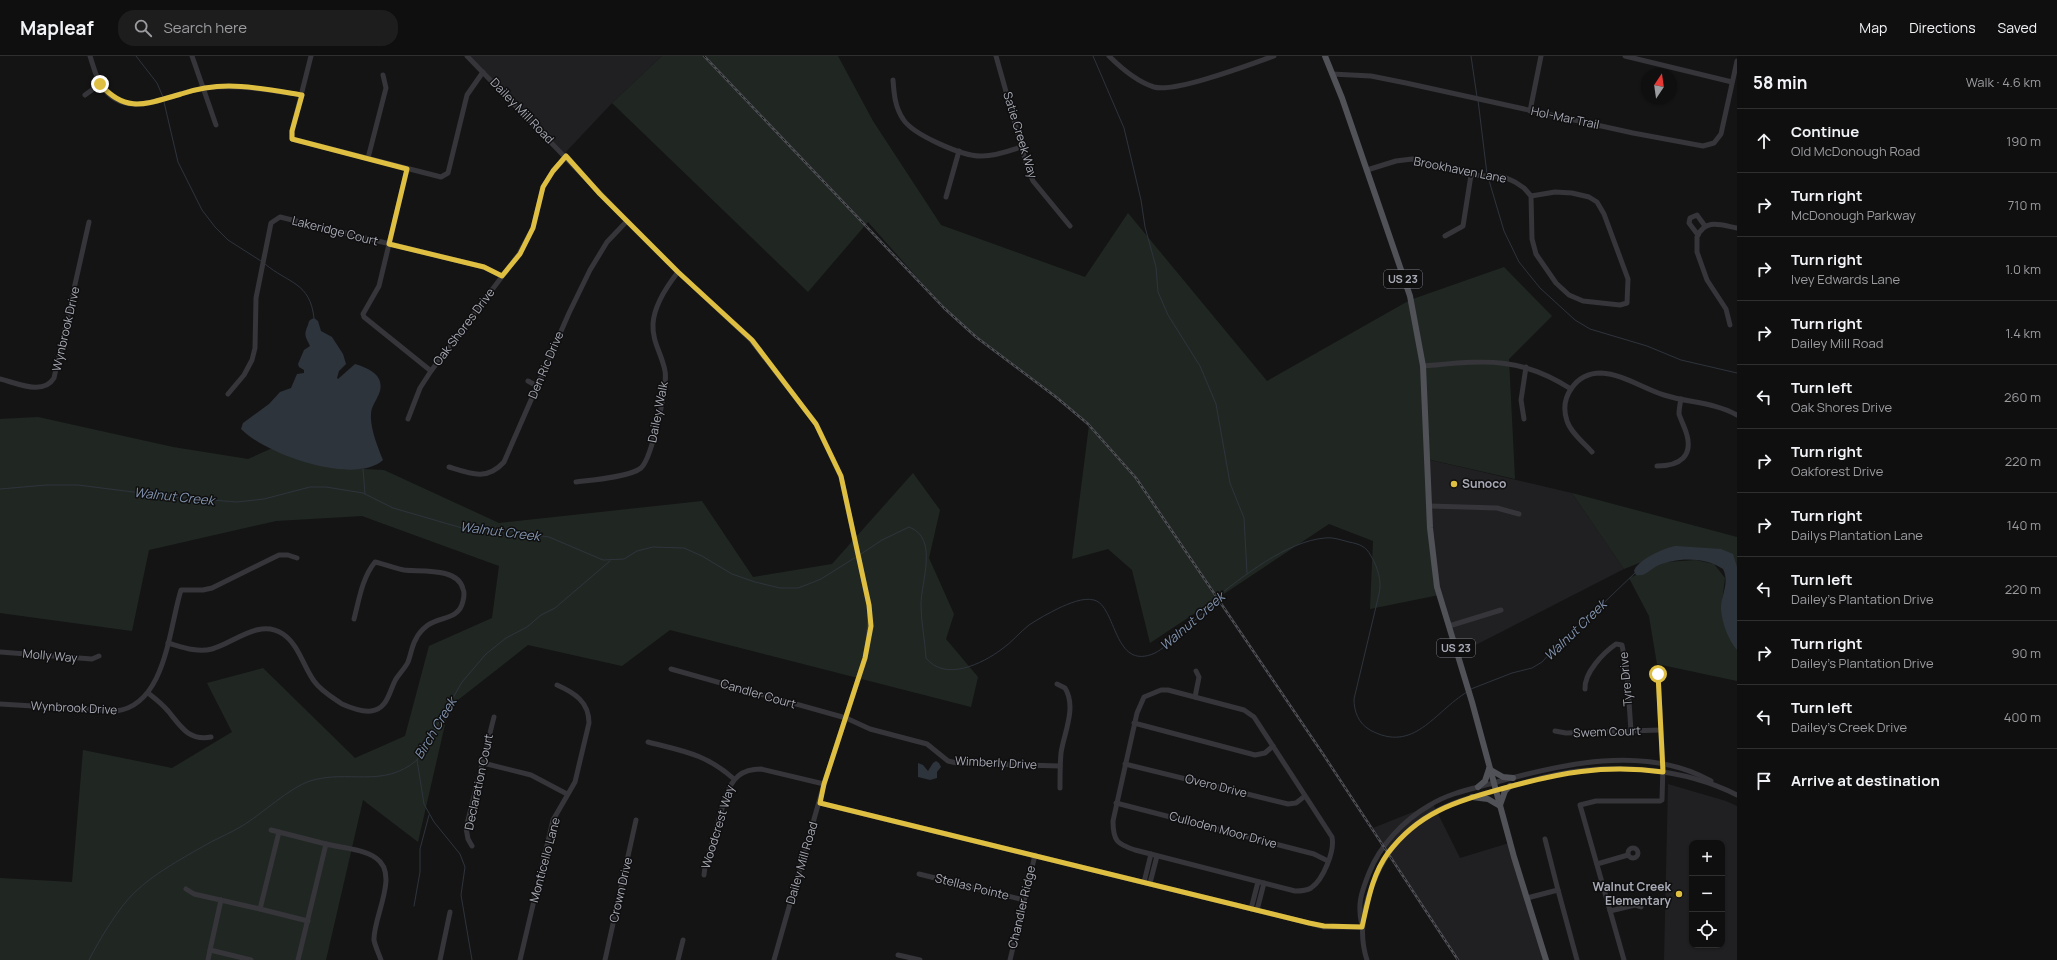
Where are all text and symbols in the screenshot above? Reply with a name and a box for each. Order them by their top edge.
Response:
search box [118,10,398,46]
text: Mapleaf [20,15,94,41]
icon: search [132,17,154,39]
text: Search here [164,17,247,38]
text: Map [1859,18,1887,37]
text: Directions [1909,18,1976,37]
text: Saved [1998,18,2037,37]
north arrow [1641,68,1677,104]
text: 58 min [1753,71,1807,94]
text: Walk · 4.6 km [1966,73,2041,91]
street label: Dailey Mill Road [487,74,558,147]
route end [91,75,109,93]
street label: Satie Creek Way [999,90,1042,181]
street label: Hol-Mar Trail [1529,102,1601,133]
text: Continue [1791,121,1859,142]
icon: ahead [1753,130,1775,152]
text: 190 m [2006,132,2041,150]
text: Old McDonough Road [1791,142,1920,160]
street label: Brookhaven Lane [1412,152,1508,187]
text: Turn right [1791,185,1862,206]
icon: right [1753,194,1775,216]
text: 710 m [2008,196,2041,214]
text: McDonough Parkway [1791,206,1916,224]
street label: Lakeridge Court [290,212,380,249]
text: Turn right [1791,249,1862,270]
icon: right [1753,258,1775,280]
text: 1.0 km [2005,260,2041,278]
road number: US 23 [1384,270,1422,288]
text: Ivey Edwards Lane [1791,270,1900,288]
street label: Oak Shores Drive [429,284,498,369]
street label: Wynbrook Drive [47,285,84,373]
text: Turn right [1791,313,1862,334]
icon: right [1753,322,1775,344]
text: 1.4 km [2005,324,2041,342]
street label: Den Ric Drive [524,328,567,401]
text: Dailey Mill Road [1791,334,1883,352]
text: Turn left [1791,377,1853,398]
street label: Dailey Walk [643,379,672,444]
icon: left [1753,386,1775,408]
text: 260 m [2004,388,2041,406]
text: Oak Shores Drive [1791,398,1892,416]
text: Turn right [1791,441,1862,462]
icon: right [1753,450,1775,472]
text: 220 m [2005,452,2041,470]
text: Oakforest Drive [1791,462,1883,480]
place label: Sunoco [1462,475,1506,492]
marker: Sunoco [1449,479,1459,489]
water label: Walnut Creek [133,483,218,509]
text: Turn right [1791,505,1862,526]
icon: right [1753,514,1775,536]
text: 140 m [2007,516,2041,534]
water label: Walnut Creek [459,517,544,545]
text: Dailys Plantation Lane [1791,526,1923,544]
text: Turn left [1791,569,1853,590]
icon: left [1753,578,1775,600]
text: 220 m [2005,580,2041,598]
water label: Walnut Creek [1156,586,1230,654]
text: Dailey's Plantation Drive [1791,590,1934,608]
water label: Walnut Creek [1540,594,1612,664]
text: Turn right [1791,633,1862,654]
road number: US 23 [1437,639,1475,657]
icon: right [1753,642,1775,664]
text: 90 m [2011,644,2041,662]
street label: Molly Way [22,645,79,666]
street label: Tyre Drive [1615,651,1636,707]
text: Dailey's Plantation Drive [1791,654,1934,672]
route start [1649,665,1667,683]
street label: Candler Court [718,675,798,712]
water label: Birch Creek [410,692,462,762]
street label: Wynbrook Drive [30,697,118,718]
text: Turn left [1791,697,1853,718]
icon: left [1753,706,1775,728]
text: 400 m [2004,708,2041,726]
text: Dailey's Creek Drive [1791,718,1907,736]
street label: Swem Court [1573,722,1641,741]
street label: Declaration Court [460,732,497,832]
street label: Wimberly Drive [955,752,1037,773]
street label: Overo Drive [1183,770,1249,801]
icon: arrive [1753,770,1775,792]
text: Arrive at destination [1791,770,1940,791]
street label: Woodcrest Way [697,782,738,871]
street label: Culloden Moor Drive [1167,807,1279,852]
street label: Monticello Lane [525,815,564,904]
street label: Dailey Mill Road [782,820,821,906]
map controls [1689,840,1725,948]
button: + [1689,840,1725,876]
street label: Crown Drive [605,856,636,924]
street label: Chandler Ridge [1004,864,1039,950]
street label: Stellas Pointe [933,869,1011,904]
button: − [1689,876,1725,912]
place label: Walnut Creek Elementary [1593,878,1672,909]
marker: Walnut Creek Elementary [1674,889,1684,899]
button: locate [1689,912,1725,948]

